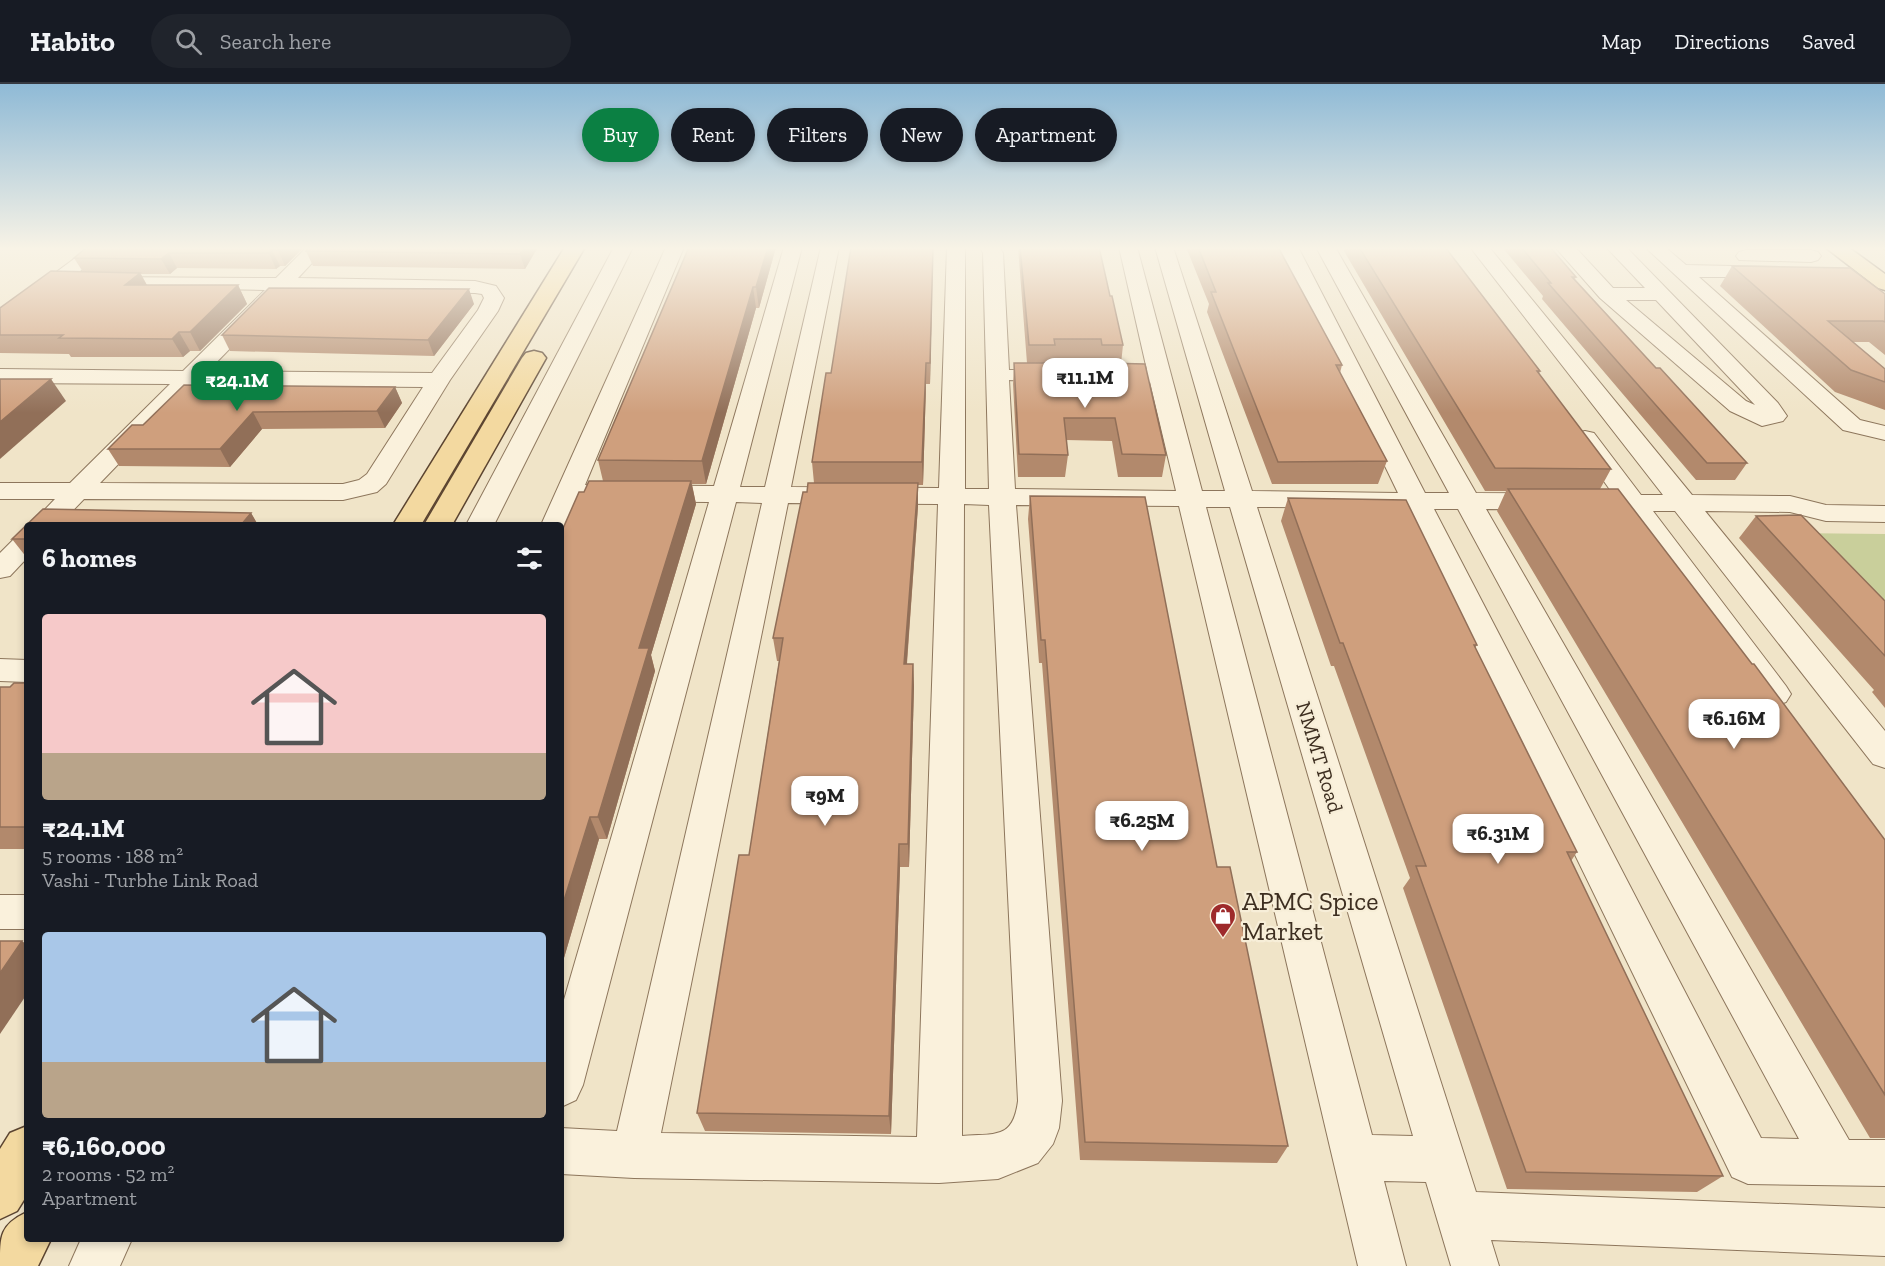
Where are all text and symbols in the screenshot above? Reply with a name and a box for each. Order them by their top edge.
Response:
search box [151,14,571,68]
text: Habito [30,25,115,58]
icon: search [172,25,205,58]
text: Search here [220,28,331,55]
text: Map [1602,29,1642,54]
text: Directions [1675,29,1769,54]
text: Saved [1802,29,1855,54]
chip: Buy [582,108,659,162]
chip: Rent [671,108,755,162]
chip: Filters [767,108,868,162]
chip: New [880,108,963,162]
chip: Apartment [975,108,1117,162]
pin: ₹11.1M [1036,358,1134,409]
pin: ₹24.1M [188,361,286,412]
text: ₹11.1M [1056,365,1114,389]
text: ₹24.1M [205,368,269,392]
text: 6 homes [42,542,137,574]
icon: filters [513,542,546,575]
icon: home [240,653,348,761]
street label: NMMT Road [1291,698,1349,816]
pin: ₹6.16M [1685,699,1783,750]
text: ₹6.16M [1703,706,1765,730]
pin: ₹9M [796,776,854,827]
text: ₹9M [805,783,845,807]
pin: ₹6.25M [1093,801,1191,852]
text: ₹6.25M [1109,808,1175,832]
text: ₹24.1M [42,812,125,844]
pin: ₹6.31M [1449,814,1547,865]
text: ₹6.31M [1467,821,1529,845]
text: 5 rooms · 188 m² [42,844,183,868]
text: Vashi - Turbhe Link Road [42,868,258,892]
place label: APMC Spice Market [1242,885,1379,947]
shop icon: APMC Spice Market [1208,901,1238,939]
icon: home [240,971,348,1079]
text: ₹6,160,000 [42,1130,166,1162]
text: 2 rooms · 52 m² [42,1162,175,1186]
text: Apartment [42,1186,137,1210]

